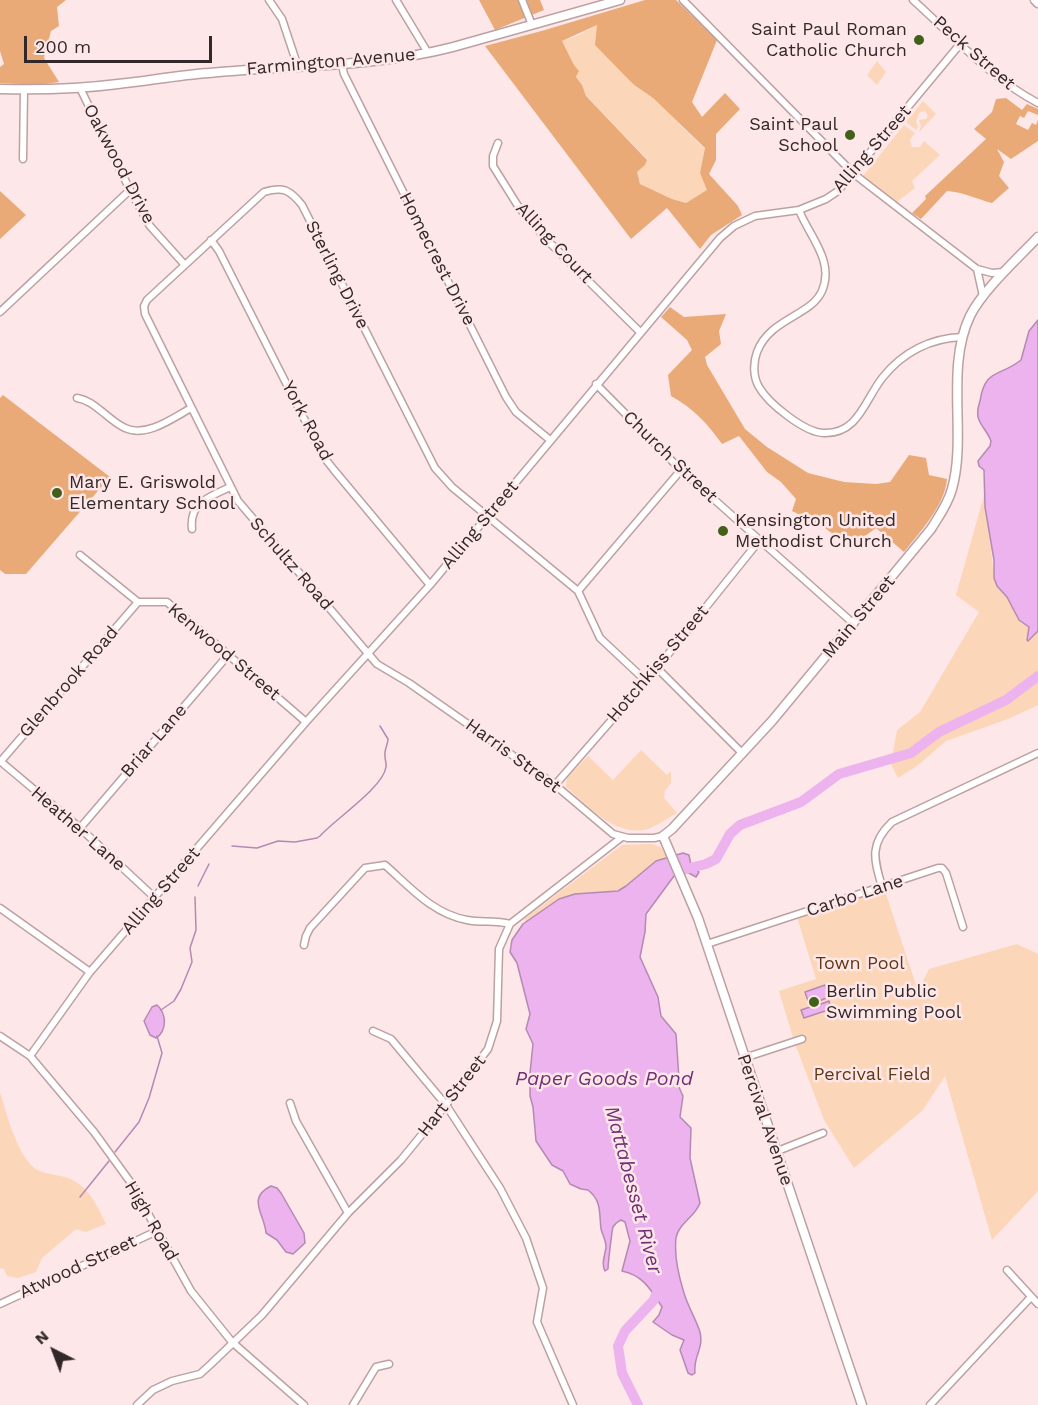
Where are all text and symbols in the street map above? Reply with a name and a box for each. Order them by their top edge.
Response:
street label: Peck Street [928,11,1020,95]
place label: Saint Paul Roman Catholic Church [751,19,907,62]
scale bar [27,24,214,62]
marker: Saint Paul Roman Catholic Church [912,33,926,47]
text: 200 m [35,36,91,57]
street label: Farmington Avenue [246,44,416,80]
street label: Oakwood Drive [78,100,160,228]
street label: Alling Street [828,101,916,197]
place label: Saint Paul School [749,114,838,156]
marker: Saint Paul School [843,128,857,142]
street label: Homecrest Drive [394,189,480,329]
street label: Alling Court [511,198,597,288]
street label: Sterling Drive [300,217,374,333]
street label: York Road [277,377,337,465]
street label: Church Street [618,406,722,508]
place label: Mary E. Griswold Elementary School [69,472,235,514]
street label: Alling Street [437,476,523,574]
marker: Mary E. Griswold Elementary School [50,486,64,500]
place label: Kensington United Methodist Church [735,510,896,552]
street label: Schultz Road [245,513,337,615]
marker: Kensington United Methodist Church [716,524,730,538]
street label: Main Street [818,571,900,663]
street label: Kenwood Street [163,599,285,705]
street label: Hotchkiss Street [603,601,713,727]
street label: Glenbrook Road [15,622,123,742]
street label: Briar Lane [116,700,192,782]
street label: Harris Street [461,714,565,798]
street label: Heather Lane [26,782,130,876]
street label: Alling Street [117,843,205,939]
street label: Carbo Lane [804,870,906,922]
park label: Town Pool [815,953,905,975]
place label: Berlin Public Swimming Pool [826,981,961,1024]
marker: Berlin Public Swimming Pool [807,995,821,1009]
street label: Hart Street [413,1051,491,1141]
street label: Percival Avenue [732,1051,798,1189]
park label: Percival Field [813,1064,931,1086]
water label: Paper Goods Pond [515,1067,693,1091]
water label: Mattabesset River [599,1103,667,1277]
street label: High Road [119,1177,183,1265]
street label: Atwood Street [16,1230,140,1304]
north arrow [24,1321,84,1381]
text: N [31,1326,52,1348]

